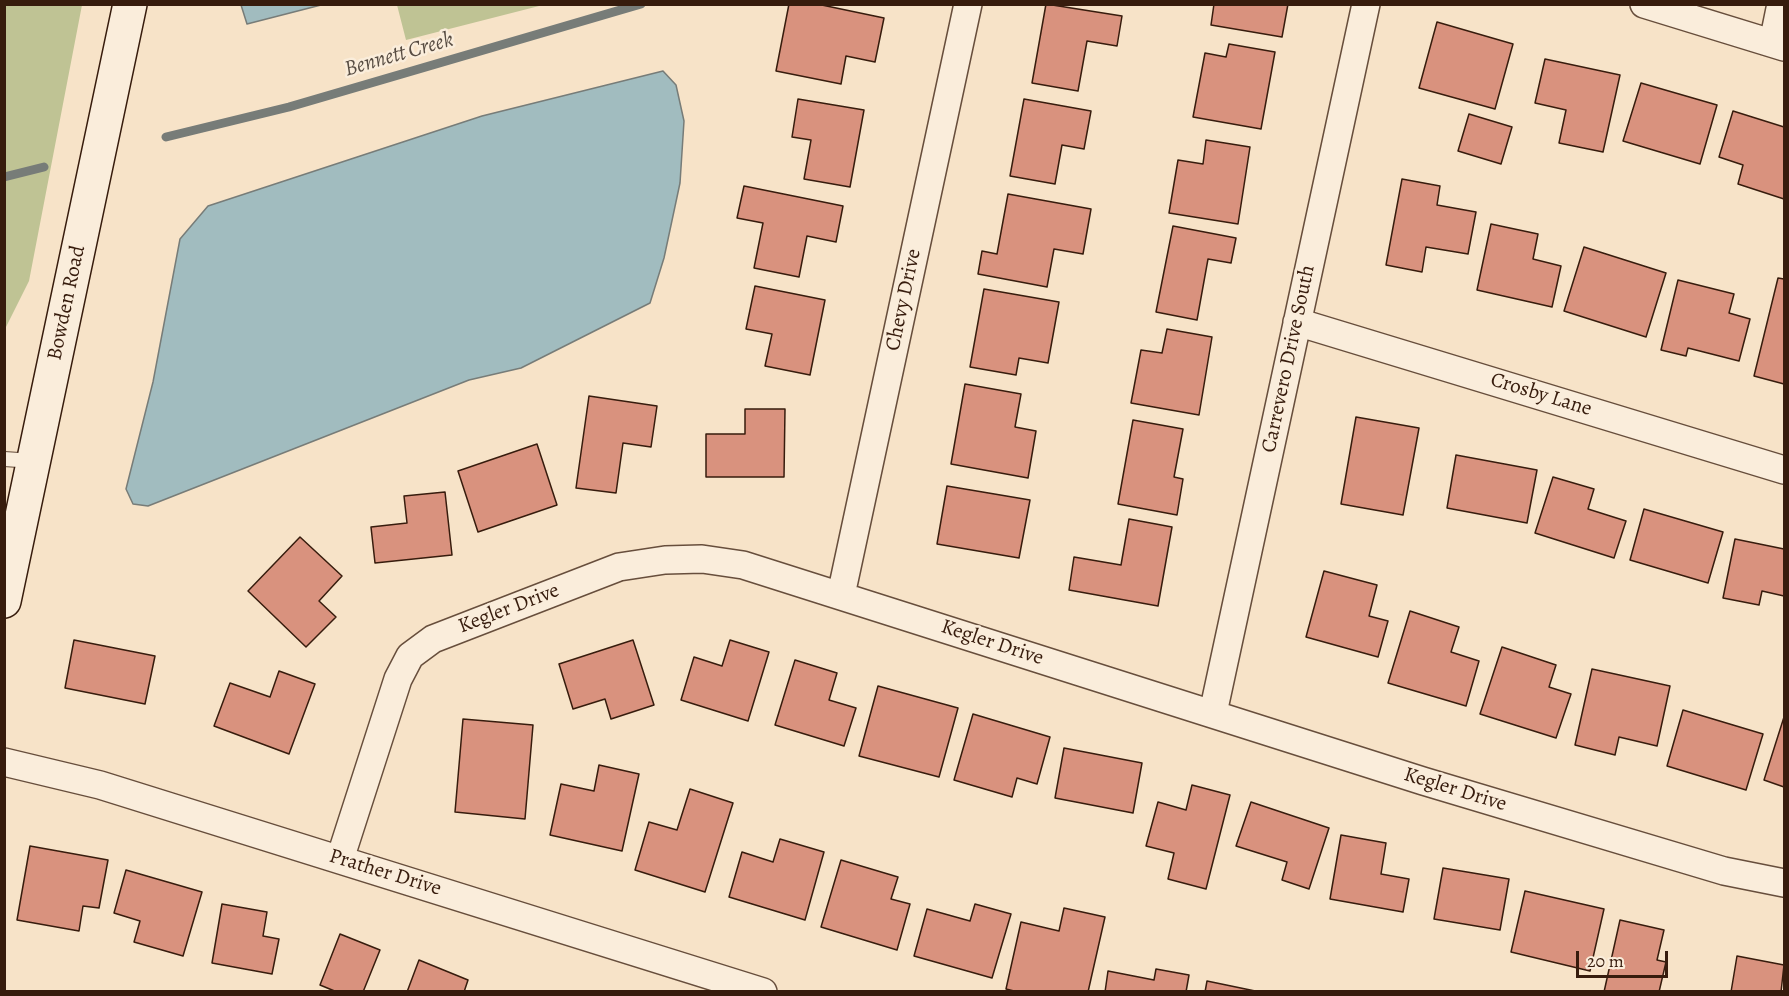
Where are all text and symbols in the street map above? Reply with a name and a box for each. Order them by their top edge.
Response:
water label: Bennett Creek [342,27,456,83]
street label: Bowden Road [43,243,91,363]
street label: Chevy Drive [881,247,927,353]
street label: Carrevero Drive South [1257,263,1321,455]
street label: Crosby Lane [1487,368,1595,422]
street label: Kegler Drive [455,578,563,640]
street label: Kegler Drive [938,615,1046,671]
street label: Kegler Drive [1401,762,1509,818]
street label: Prather Drive [326,844,444,902]
scale bar [1579,939,1670,977]
text: 20 m [1587,949,1624,973]

